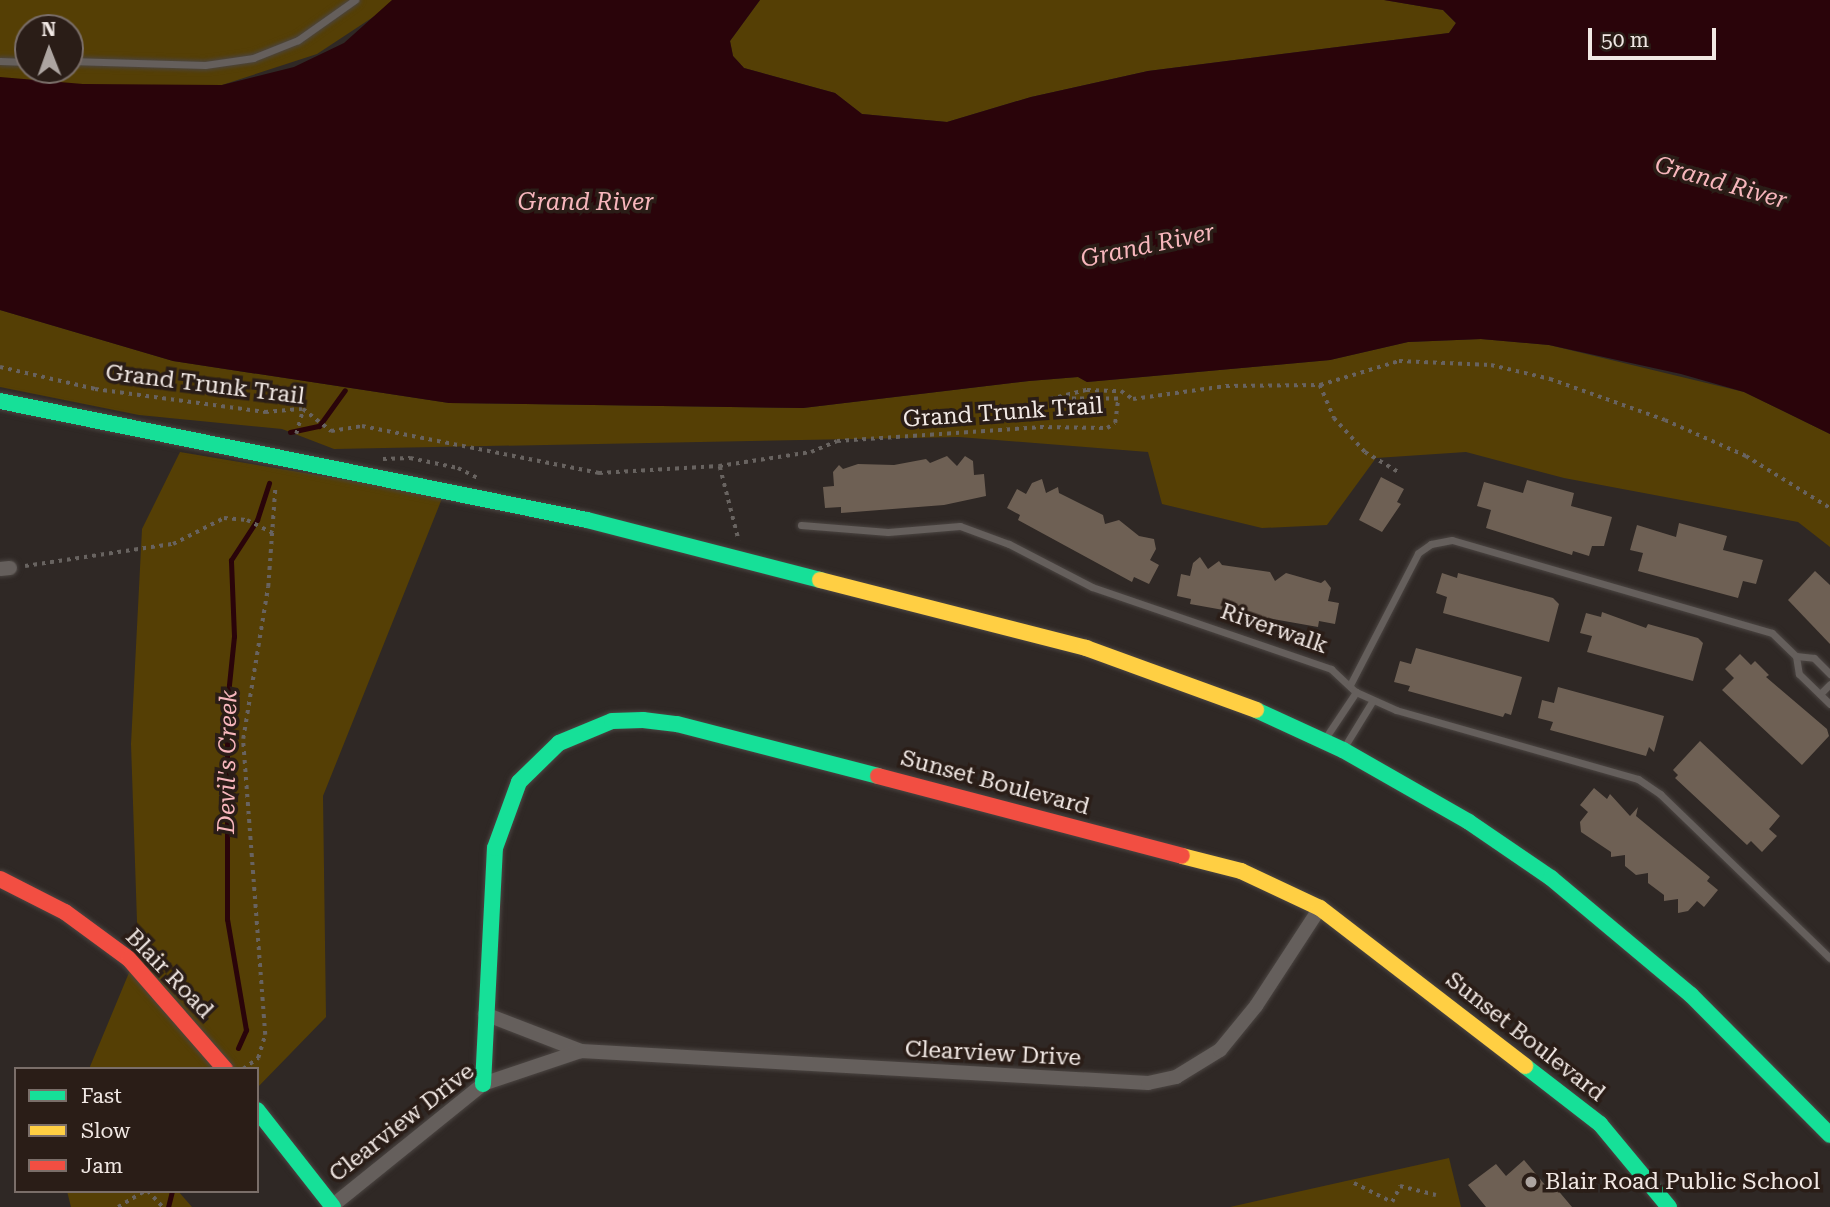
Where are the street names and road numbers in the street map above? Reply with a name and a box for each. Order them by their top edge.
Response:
street label: Grand Trunk Trail [104,359,306,411]
street label: Grand Trunk Trail [902,392,1104,434]
street label: Riverwalk [1217,598,1331,660]
street label: Sunset Boulevard [898,745,1092,821]
street label: Blair Road [119,923,219,1025]
street label: Sunset Boulevard [1440,966,1610,1108]
street label: Clearview Drive [904,1036,1082,1072]
street label: Clearview Drive [324,1058,480,1188]

